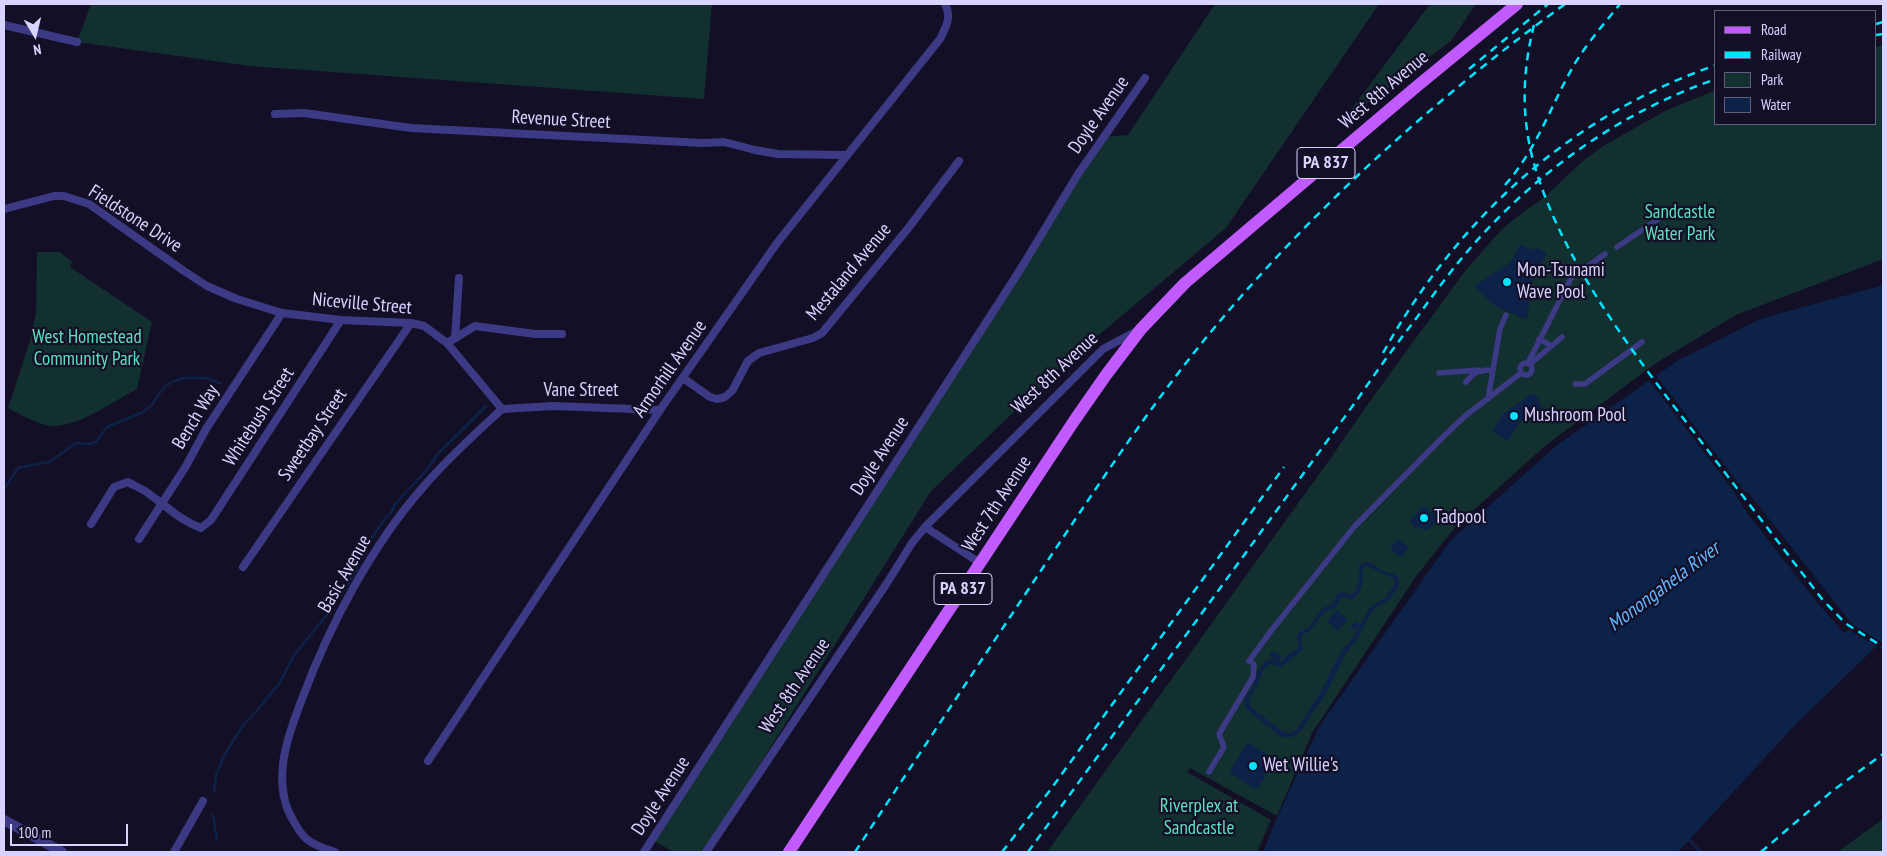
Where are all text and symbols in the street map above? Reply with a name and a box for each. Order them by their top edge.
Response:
north arrow [10,10,60,60]
legend [1714,10,1877,125]
text: Road [1761,20,1787,39]
text: N [32,40,42,59]
text: Railway [1761,45,1801,64]
street label: West 8th Avenue [1335,46,1433,134]
text: Park [1761,70,1783,89]
street label: Doyle Avenue [1064,72,1134,158]
text: Water [1761,95,1791,114]
street label: Revenue Street [511,106,611,134]
road number: PA 837 [1297,148,1355,178]
street label: Fieldstone Drive [84,180,186,258]
park label: Sandcastle Water Park [1645,202,1715,246]
street label: Mestaland Avenue [802,219,896,325]
place label: Mon-Tsunami Wave Pool [1517,260,1605,304]
marker: Mon-Tsunami Wave Pool [1501,276,1513,288]
street label: Niceville Street [311,288,413,320]
street label: Armorhill Avenue [628,316,712,422]
park label: West Homestead Community Park [32,327,142,371]
street label: West 8th Avenue [1007,327,1103,419]
street label: Whitebush Street [219,363,299,471]
street label: Vane Street [543,380,619,402]
street label: Bench Way [168,381,224,453]
street label: Sweetbay Street [274,385,352,485]
place label: Mushroom Pool [1524,405,1626,427]
marker: Mushroom Pool [1508,410,1520,422]
street label: Doyle Avenue [846,412,914,500]
street label: West 7th Avenue [958,452,1036,556]
place label: Tadpool [1434,507,1486,529]
marker: Tadpool [1418,512,1430,524]
street label: Basic Avenue [314,531,376,617]
water label: Monongahela River [1603,537,1725,637]
road number: PA 837 [934,574,992,604]
street label: West 8th Avenue [755,634,835,738]
street label: Doyle Avenue [627,752,695,840]
place label: Wet Willie's [1263,755,1339,777]
marker: Wet Willie's [1247,760,1259,772]
park label: Riverplex at Sandcastle [1160,796,1238,840]
scale bar [12,814,130,846]
text: 100 m [18,823,51,842]

